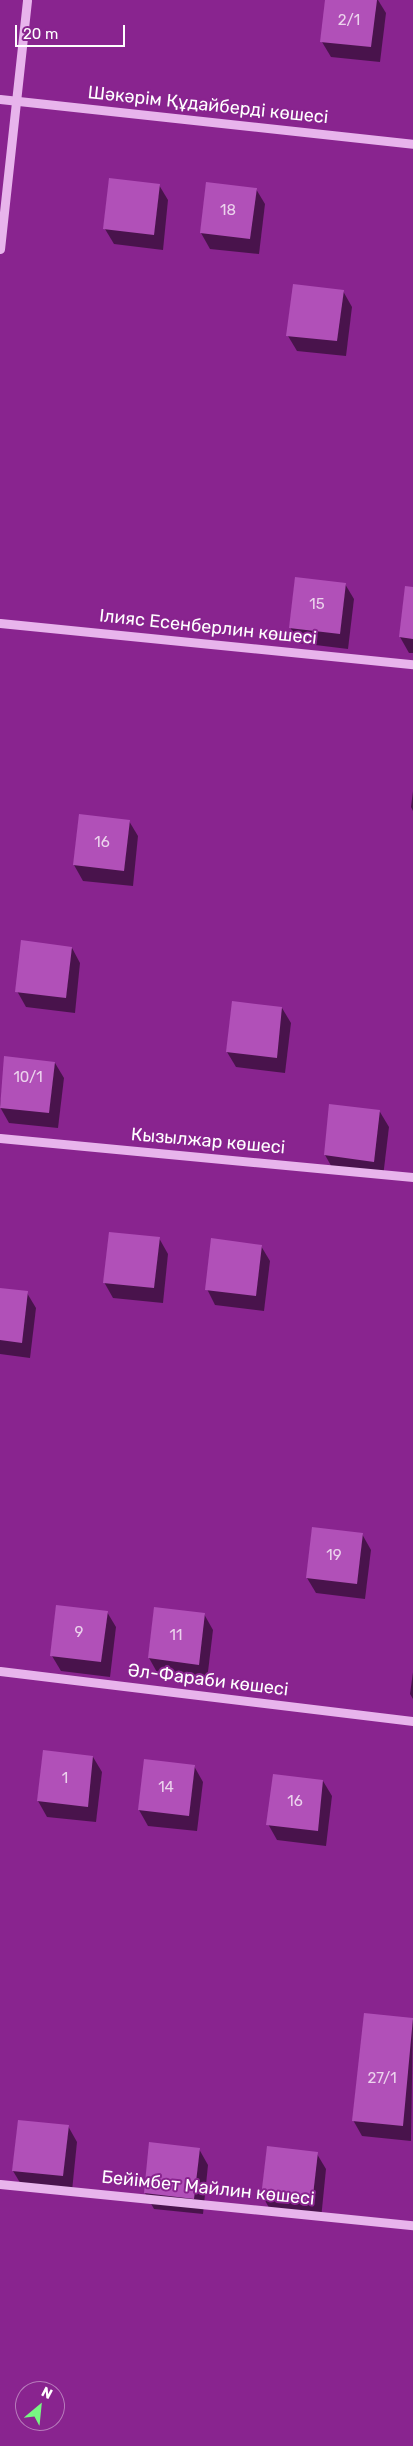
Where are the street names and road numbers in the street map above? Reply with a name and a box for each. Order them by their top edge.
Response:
street label: Шәкәрім Құдайберді көшесі [87,82,329,128]
street label: Ілияс Есенберлин көшесі [98,605,318,649]
street label: Кызылжар көшесі [130,1124,286,1158]
street label: Әл-Фараби көшесі [126,1659,290,1701]
street label: Бейімбет Майлин көшесі [101,2166,315,2210]

